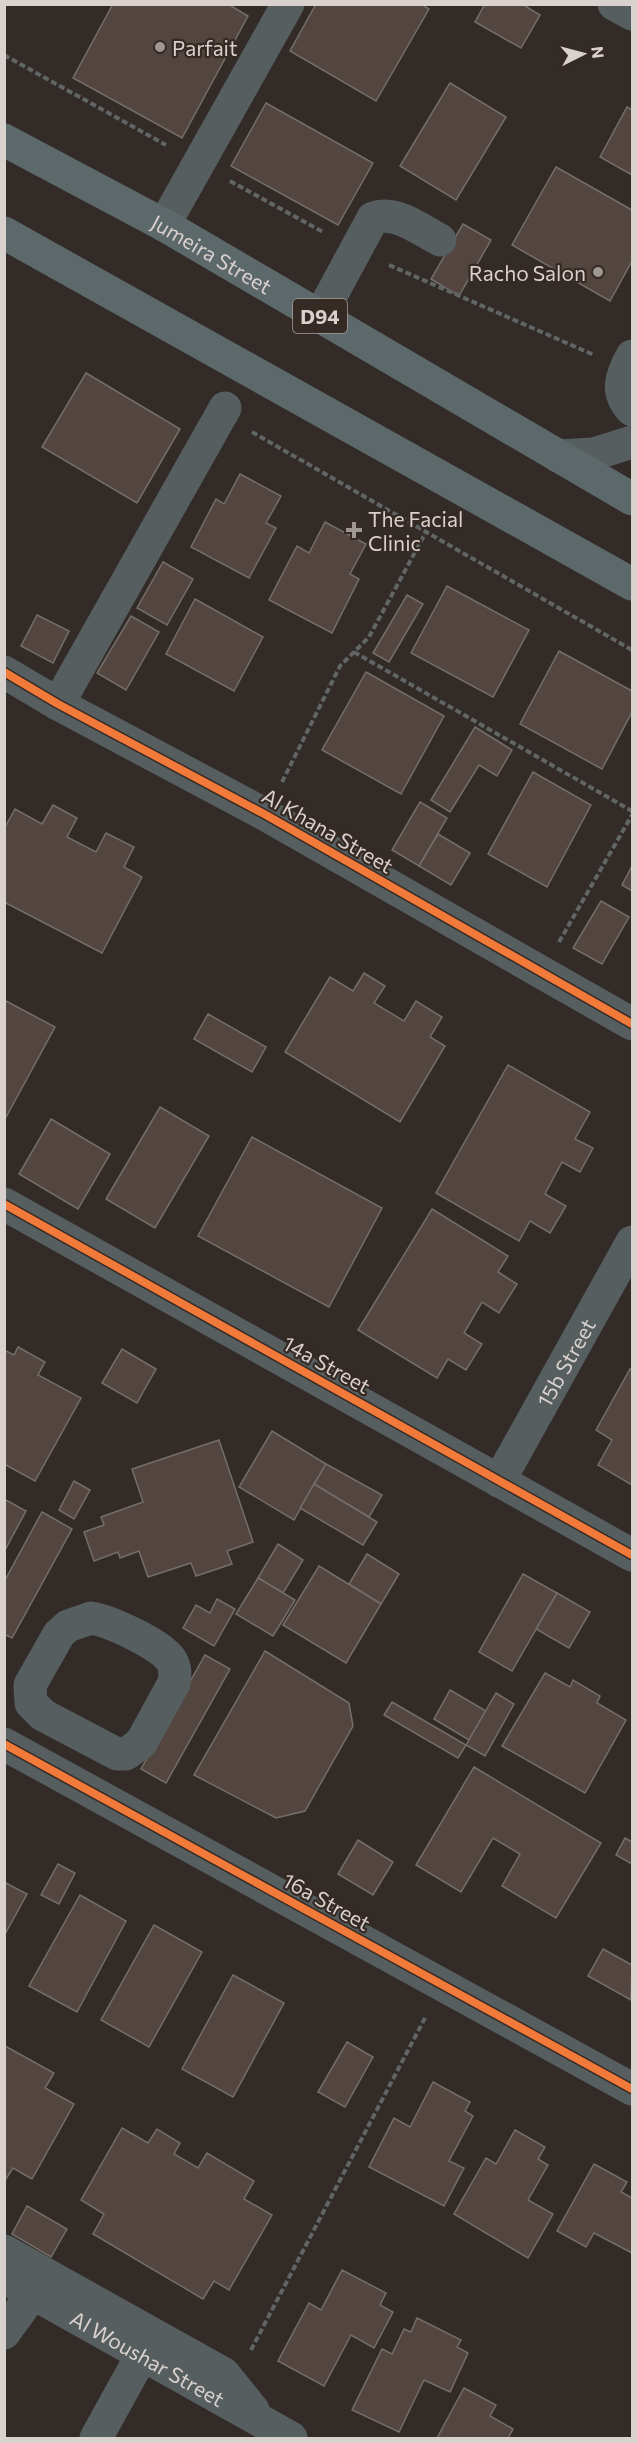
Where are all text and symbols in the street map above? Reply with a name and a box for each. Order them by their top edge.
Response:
north arrow [553,24,613,84]
place label: Parfait [172,35,238,60]
marker: Parfait [153,40,167,54]
text: N [588,45,608,59]
street label: Jumeira Street [148,208,277,298]
place label: Racho Salon [469,260,586,285]
marker: Racho Salon [591,265,605,279]
road number: D94 [293,299,347,333]
place label: The Facial Clinic [368,506,463,555]
marker: The Facial Clinic [345,521,363,539]
street label: Al Khana Street [258,782,398,878]
street label: 15b Street [531,1314,600,1411]
street label: 14a Street [279,1330,375,1398]
street label: 16a Street [279,1867,375,1935]
street label: Al Woushar Street [67,2305,229,2411]

